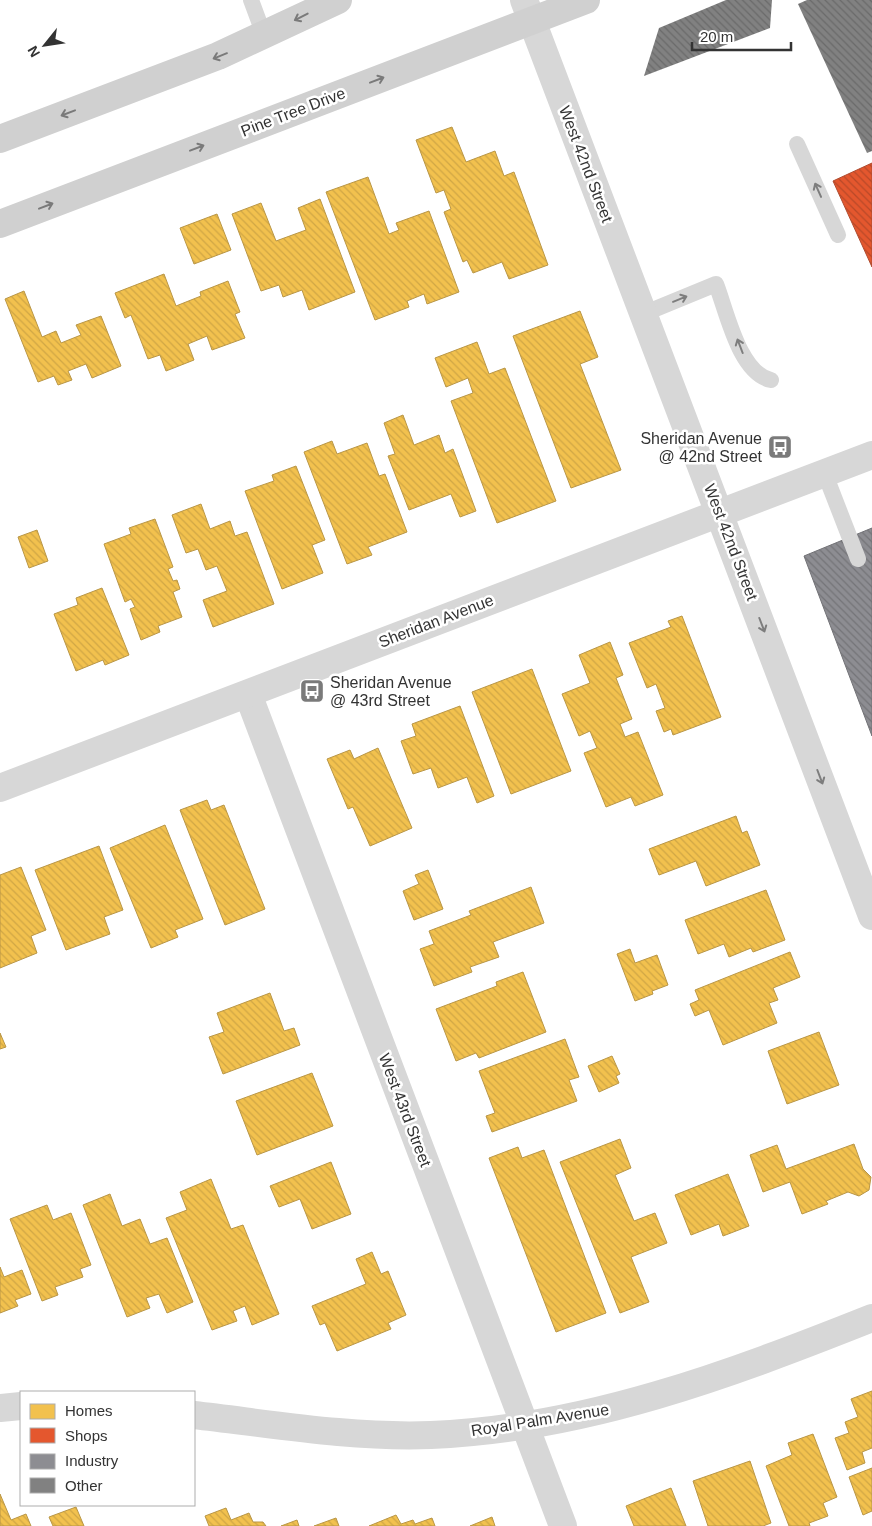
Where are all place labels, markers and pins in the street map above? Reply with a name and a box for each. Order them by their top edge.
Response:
place label: Sheridan Avenue @ 42nd Street [640,430,763,465]
bus stop icon: Sheridan Avenue @ 42nd Street [767,434,793,460]
place label: Sheridan Avenue @ 43rd Street [330,674,452,709]
bus stop icon: Sheridan Avenue @ 43rd Street [299,678,325,704]

